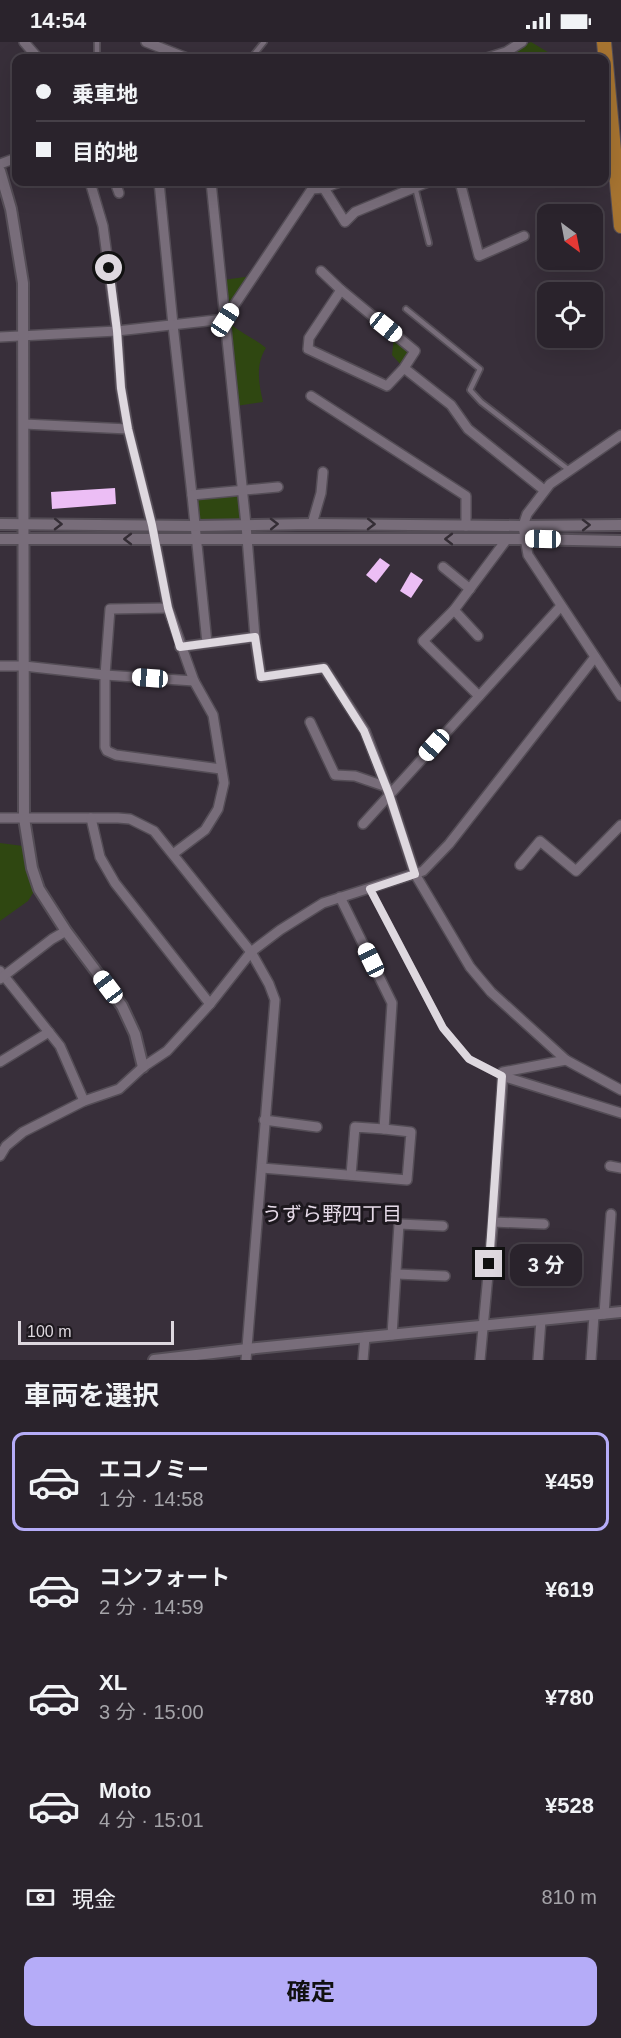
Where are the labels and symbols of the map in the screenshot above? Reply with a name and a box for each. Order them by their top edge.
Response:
north arrow [537,204,603,270]
route start [95,254,122,281]
car [208,300,242,340]
car [366,309,406,345]
one-way arrow [54,518,63,530]
one-way arrow [270,518,279,530]
one-way arrow [366,518,375,531]
one-way arrow [581,519,590,531]
car [525,530,561,548]
one-way arrow [123,533,132,546]
one-way arrow [444,533,453,545]
car [131,668,169,688]
car [415,726,453,764]
car [355,940,387,980]
car [90,967,126,1007]
district label: うずら野四丁目 [262,1203,402,1225]
callout: 3 分 [510,1243,582,1285]
route end [475,1250,502,1277]
scale bar [18,1318,174,1346]

